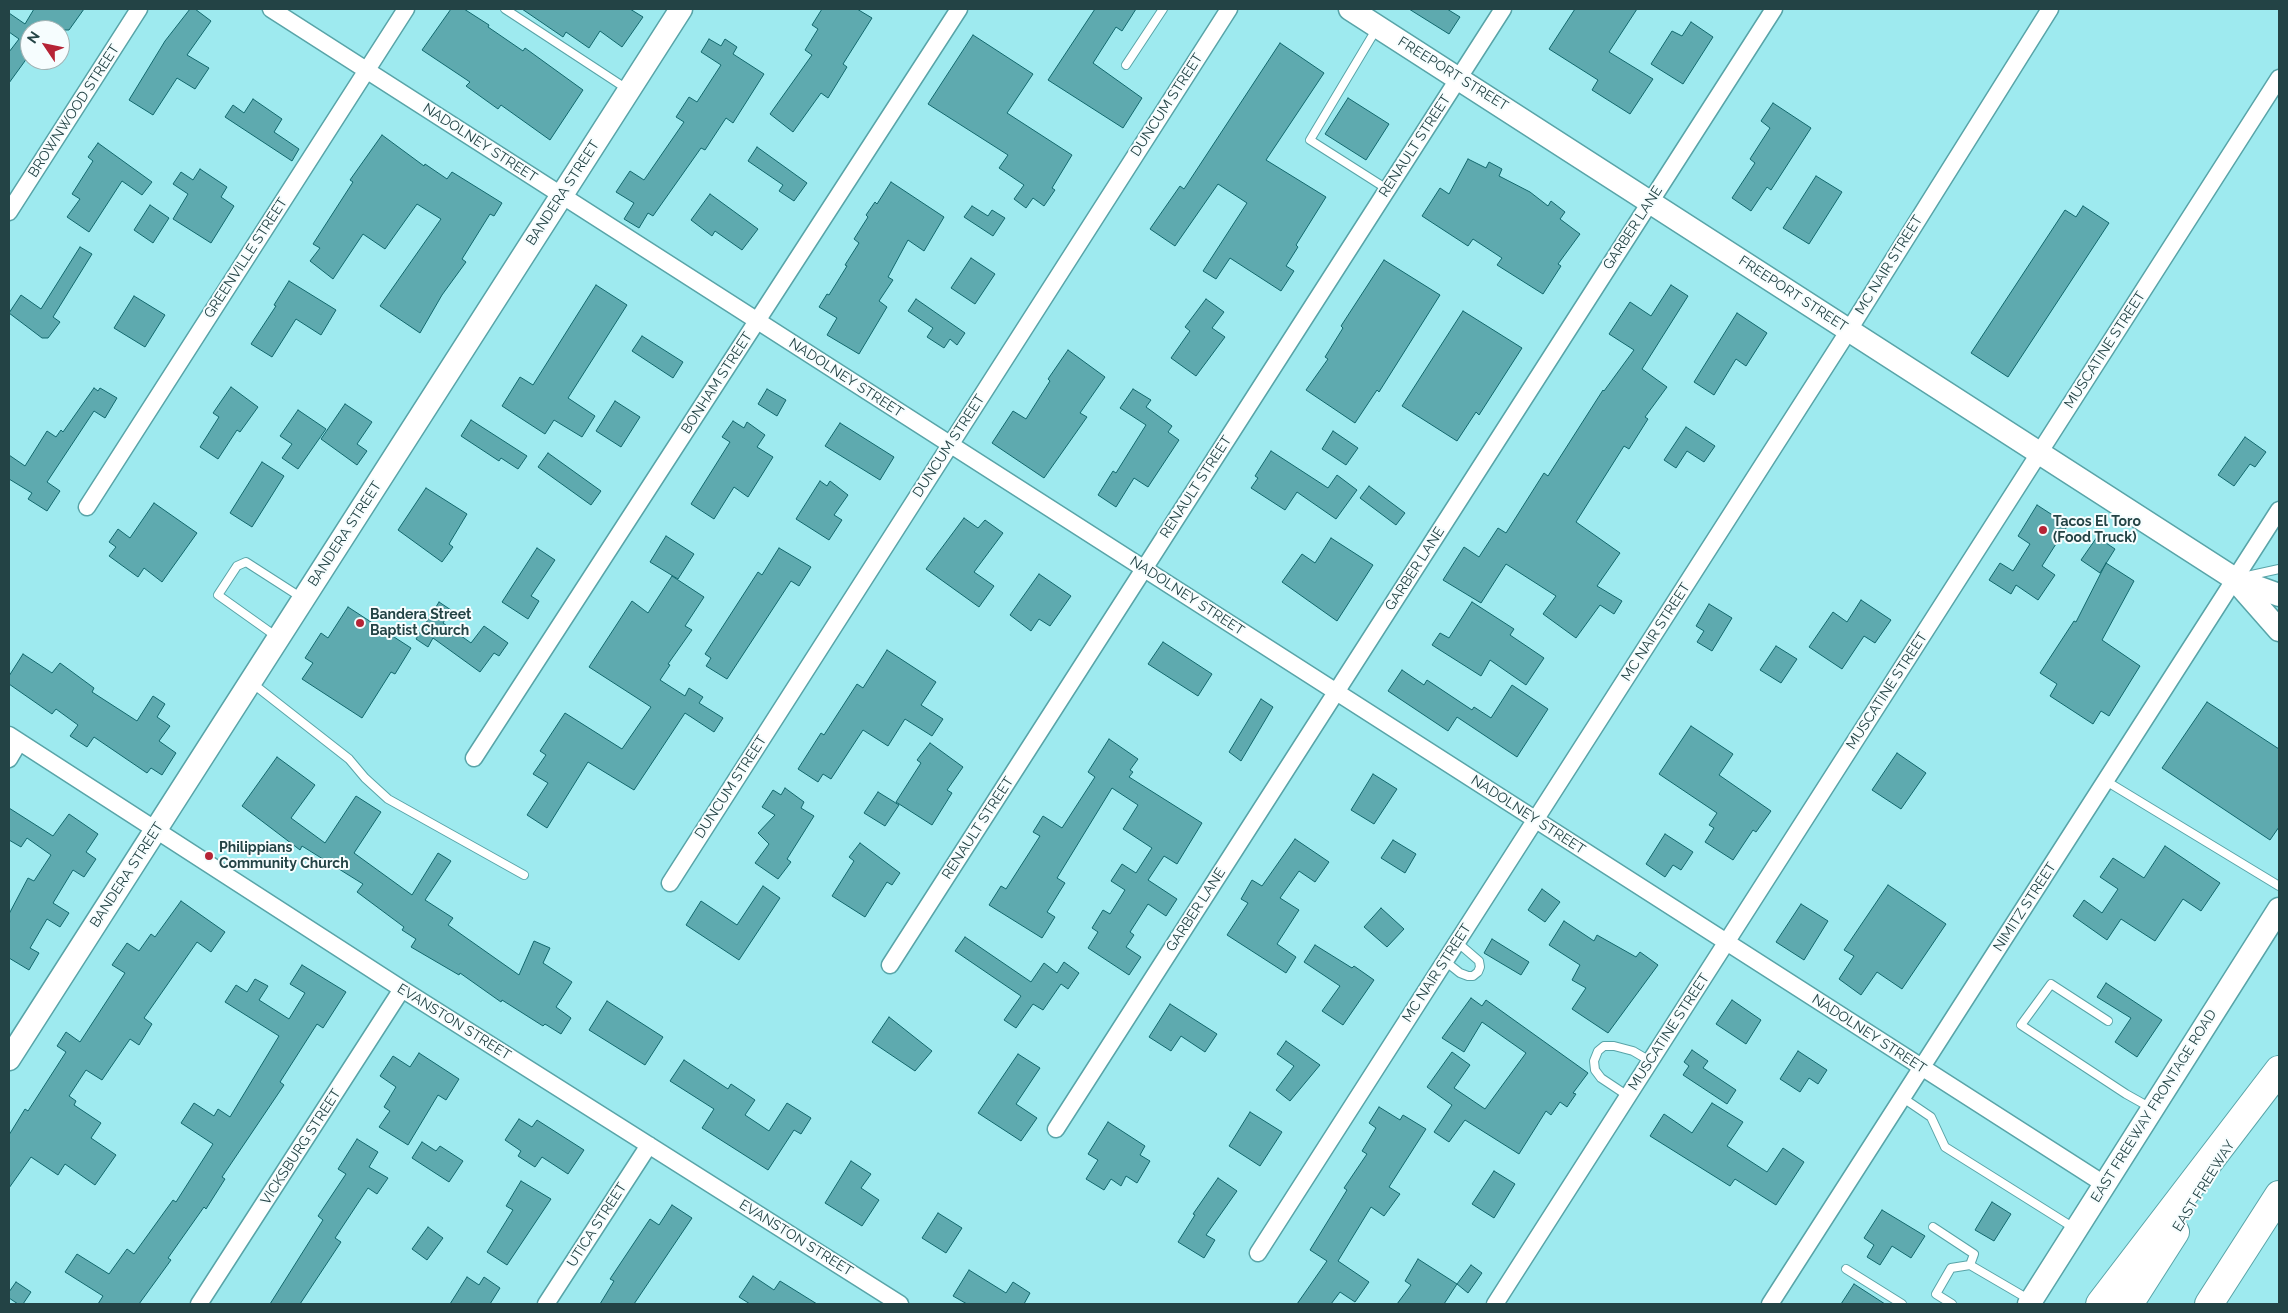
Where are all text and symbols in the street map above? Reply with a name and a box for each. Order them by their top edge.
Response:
north arrow [20,20,70,70]
text: N [24,28,43,46]
street label: FREEPORT STREET [1395,33,1511,115]
street label: BROWNWOOD STREET [25,42,123,180]
street label: DUNCUM STREET [1128,50,1206,160]
street label: RENAULT STREET [1376,92,1454,200]
street label: NADOLNEY STREET [420,100,540,186]
street label: BANDERA STREET [523,137,603,249]
street label: GARBER LANE [1600,183,1666,273]
street label: GREENVILLE STREET [201,195,291,321]
street label: MC NAIR STREET [1852,212,1926,318]
street label: FREEPORT STREET [1735,252,1851,336]
street label: MUSCATINE STREET [2061,288,2149,412]
street label: BONHAM STREET [678,329,756,437]
street label: NADOLNEY STREET [786,335,906,421]
street label: DUNCUM STREET [910,391,988,501]
street label: RENAULT STREET [1157,433,1235,541]
street label: BANDERA STREET [305,478,385,590]
place label: Tacos El Toro (Food Truck) [2053,514,2141,546]
street label: GARBER LANE [1382,524,1448,614]
marker: Tacos El Toro (Food Truck) [2037,524,2049,536]
street label: NADOLNEY STREET [1127,553,1247,639]
street label: MC NAIR STREET [1618,580,1694,684]
place label: Bandera Street Baptist Church [370,607,471,640]
marker: Bandera Street Baptist Church [354,617,366,629]
street label: MUSCATINE STREET [1843,629,1931,753]
street label: DUNCUM STREET [692,732,770,842]
street label: NADOLNEY STREET [1468,772,1588,858]
street label: RENAULT STREET [939,774,1017,882]
street label: BANDERA STREET [87,819,167,931]
place label: Philippians Community Church [219,840,349,872]
marker: Philippians Community Church [203,850,215,862]
street label: NIMITZ STREET [1990,859,2060,955]
street label: GARBER LANE [1163,865,1229,955]
street label: MC NAIR STREET [1399,921,1475,1025]
street label: MUSCATINE STREET [1625,970,1713,1094]
street label: EVANSTON STREET [394,980,514,1064]
street label: NADOLNEY STREET [1809,991,1929,1077]
street label: EAST FREEWAY FRONTAGE ROAD [2088,1007,2220,1205]
street label: VICKSBURG STREET [257,1086,345,1208]
street label: EAST FREEWAY [2169,1137,2239,1235]
street label: UTICA STREET [564,1180,630,1270]
street label: EVANSTON STREET [736,1196,856,1280]

